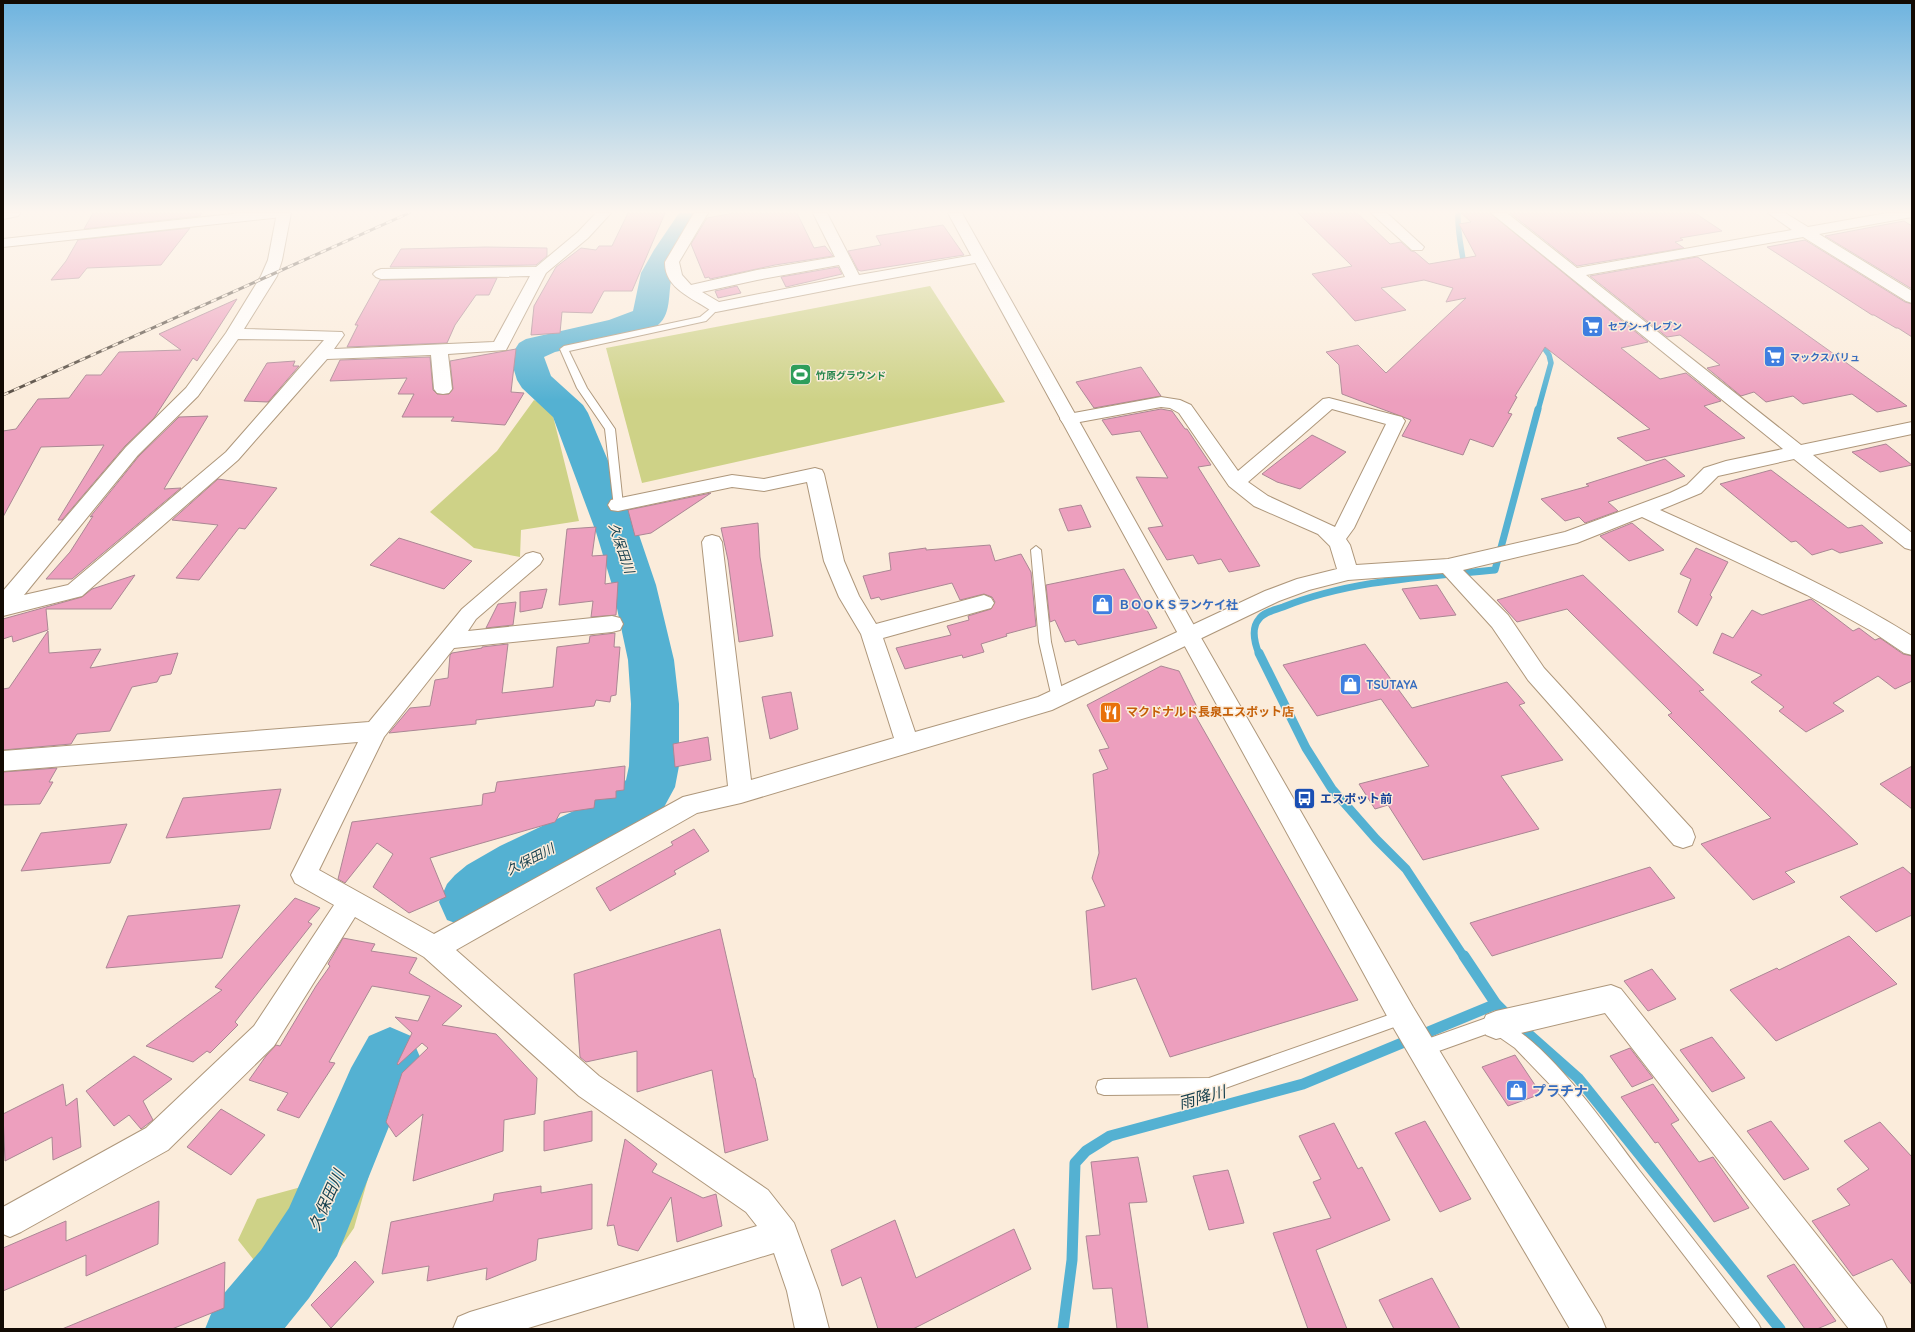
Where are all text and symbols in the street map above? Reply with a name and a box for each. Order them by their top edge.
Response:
supermarket icon: セブン-イレブン [1580,313,1606,339]
place label: セブン-イレブン [1608,320,1682,333]
supermarket icon: マックスバリュ [1761,344,1787,370]
place label: マックスバリュ [1790,351,1860,364]
sports icon: 竹原グラウンド [787,362,813,388]
place label: 竹原グラウンド [815,369,886,382]
water label: 久保田川 [606,521,639,577]
shop icon: ＢＯＯＫＳランケイ社 [1090,592,1116,618]
place label: ＢＯＯＫＳランケイ社 [1118,597,1238,612]
shop icon: TSUTAYA [1338,672,1364,698]
place label: TSUTAYA [1366,677,1418,692]
restaurant icon: マクドナルド長泉エスポット店 [1098,699,1124,725]
place label: マクドナルド長泉エスポット店 [1126,704,1294,719]
bus stop icon: エスポット前 [1292,786,1318,812]
place label: エスポット前 [1320,791,1392,806]
water label: 久保田川 [503,839,559,878]
shop icon: プラチナ [1504,1078,1530,1104]
water label: 雨降川 [1176,1081,1230,1113]
place label: プラチナ [1532,1082,1588,1100]
water label: 久保田川 [304,1165,349,1233]

